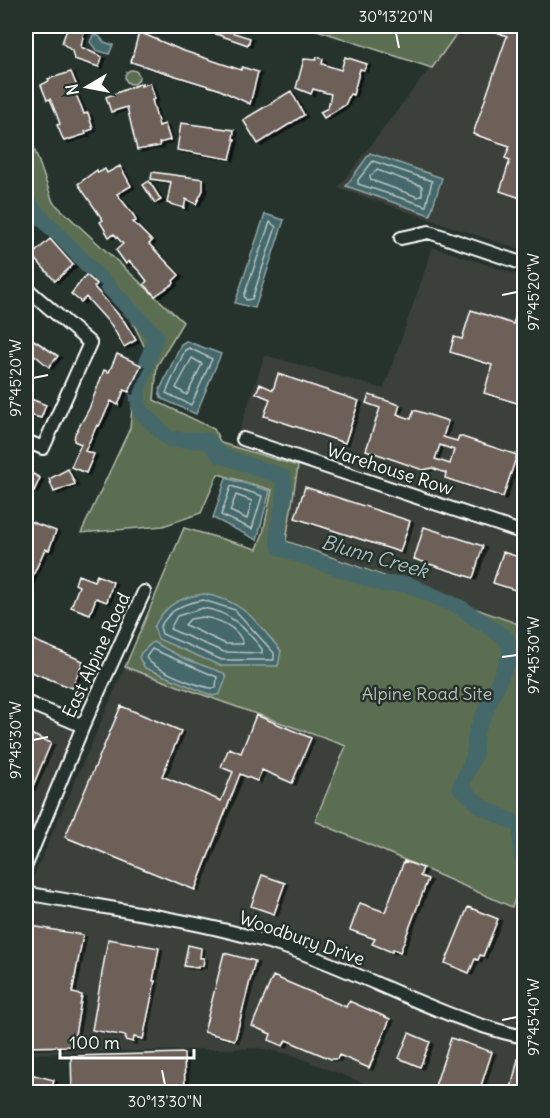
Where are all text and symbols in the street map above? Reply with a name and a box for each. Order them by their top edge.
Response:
text: 30°13'20"N [359,7,433,26]
north arrow [57,57,117,117]
text: N [61,82,83,97]
text: 97°45'20"W [524,253,543,331]
text: 97°45'20"W [6,339,25,417]
street label: Warehouse Row [324,438,456,500]
water label: Blunn Creek [319,529,433,584]
street label: East Alpine Road [57,588,135,721]
text: 97°45'30"W [524,616,543,694]
park label: Alpine Road Site [362,682,492,705]
text: 97°45'30"W [6,701,25,779]
street label: Woodbury Drive [236,906,368,970]
text: 97°45'40"W [524,978,543,1056]
scale bar [60,1022,194,1060]
text: 100 m [69,1031,120,1054]
text: 30°13'30"N [128,1092,202,1111]

